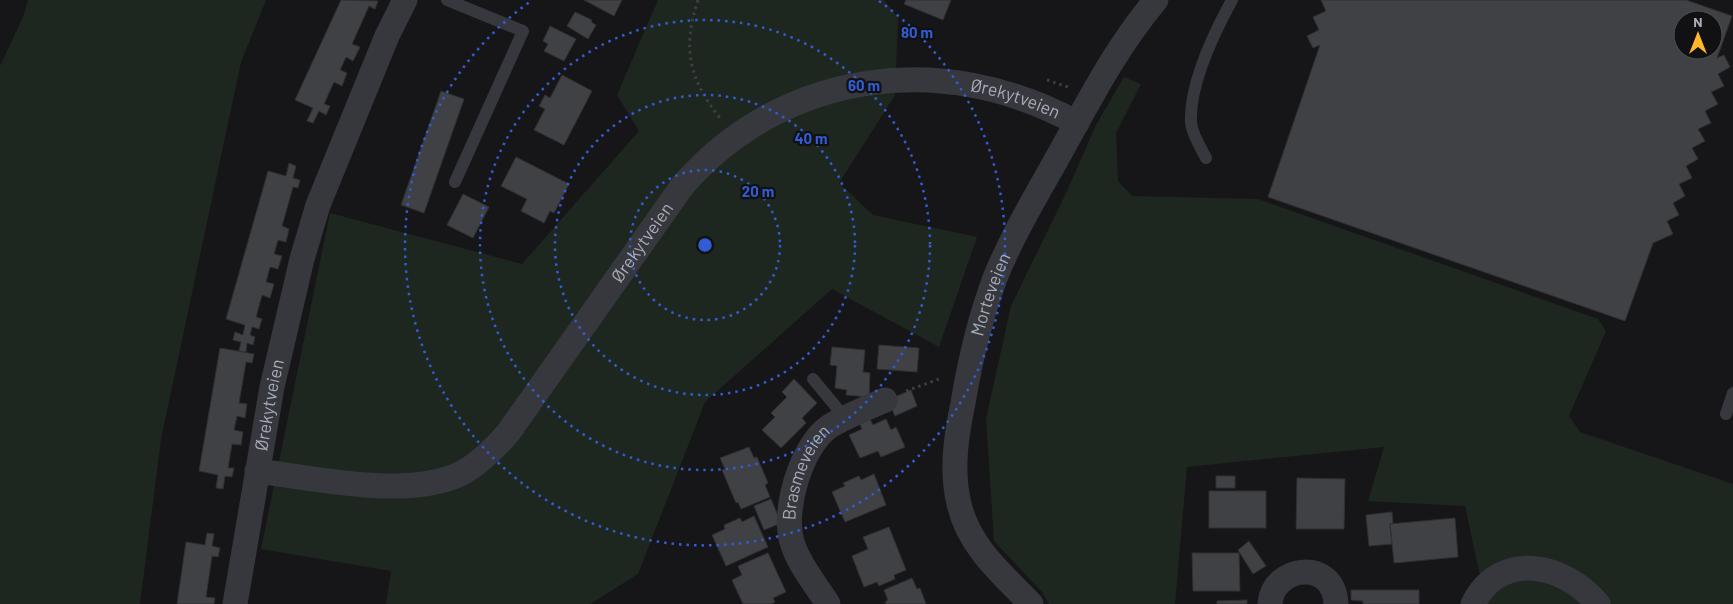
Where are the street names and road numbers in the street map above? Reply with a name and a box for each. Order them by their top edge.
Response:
street label: Ørekytveien [969,73,1064,123]
street label: Ørekytveien [606,198,677,286]
street label: Morteveien [965,249,1015,338]
street label: Ørekytveien [249,357,288,452]
street label: Brasmeveien [777,419,834,521]

